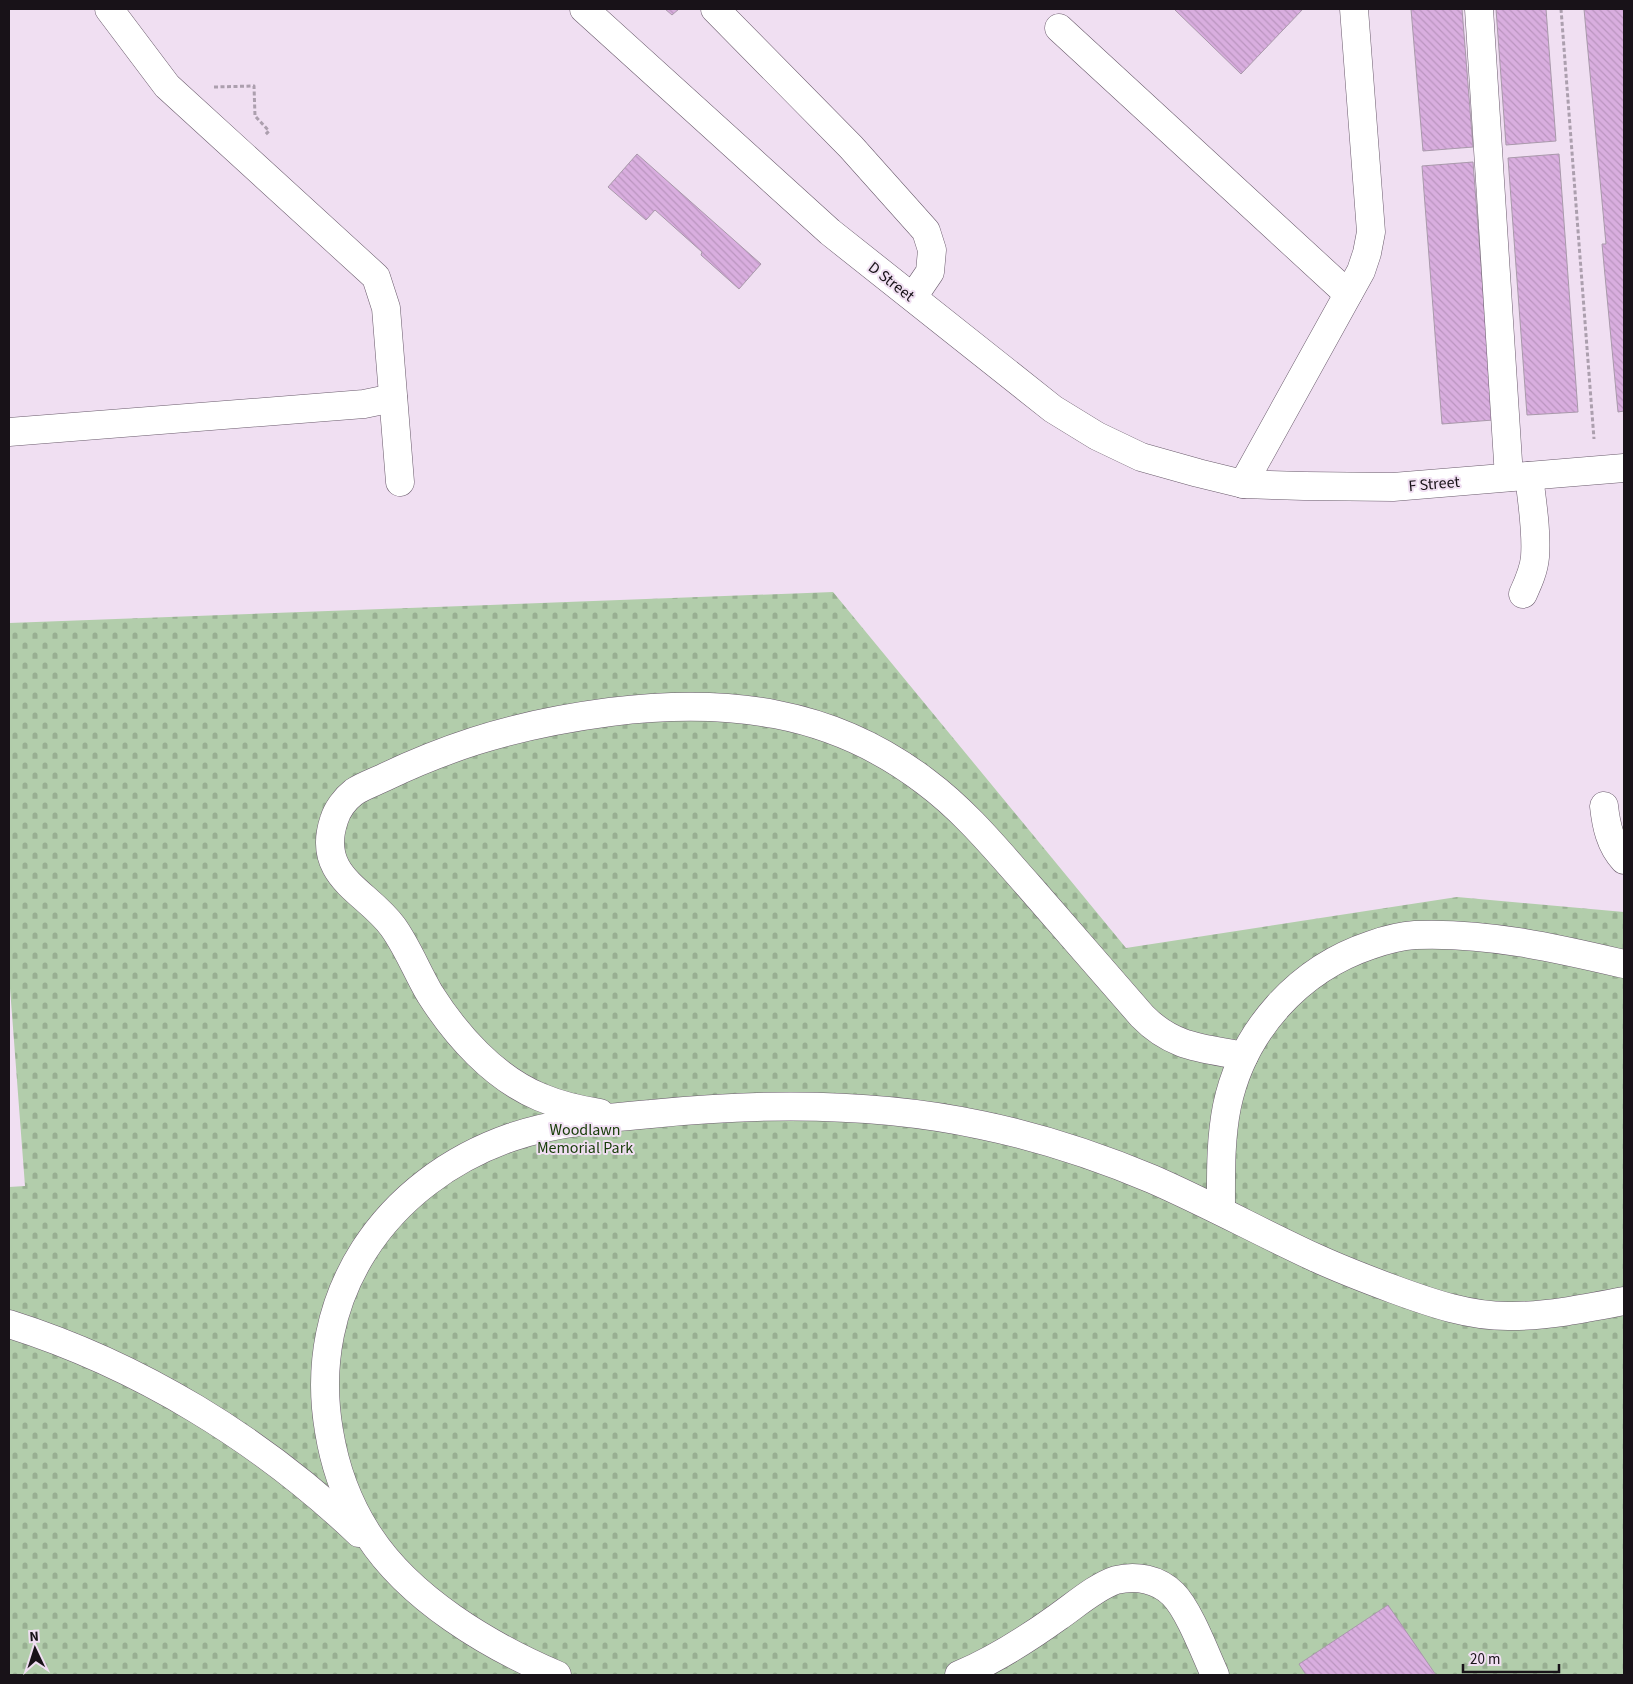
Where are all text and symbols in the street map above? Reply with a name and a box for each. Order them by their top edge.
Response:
street label: D Street [864,257,920,307]
street label: F Street [1408,471,1461,497]
park label: Woodlawn Memorial Park [537,1119,633,1159]
north arrow [10,1624,60,1674]
text: N [29,1627,40,1647]
scale bar [1463,1642,1559,1674]
text: 20 m [1470,1649,1500,1670]

